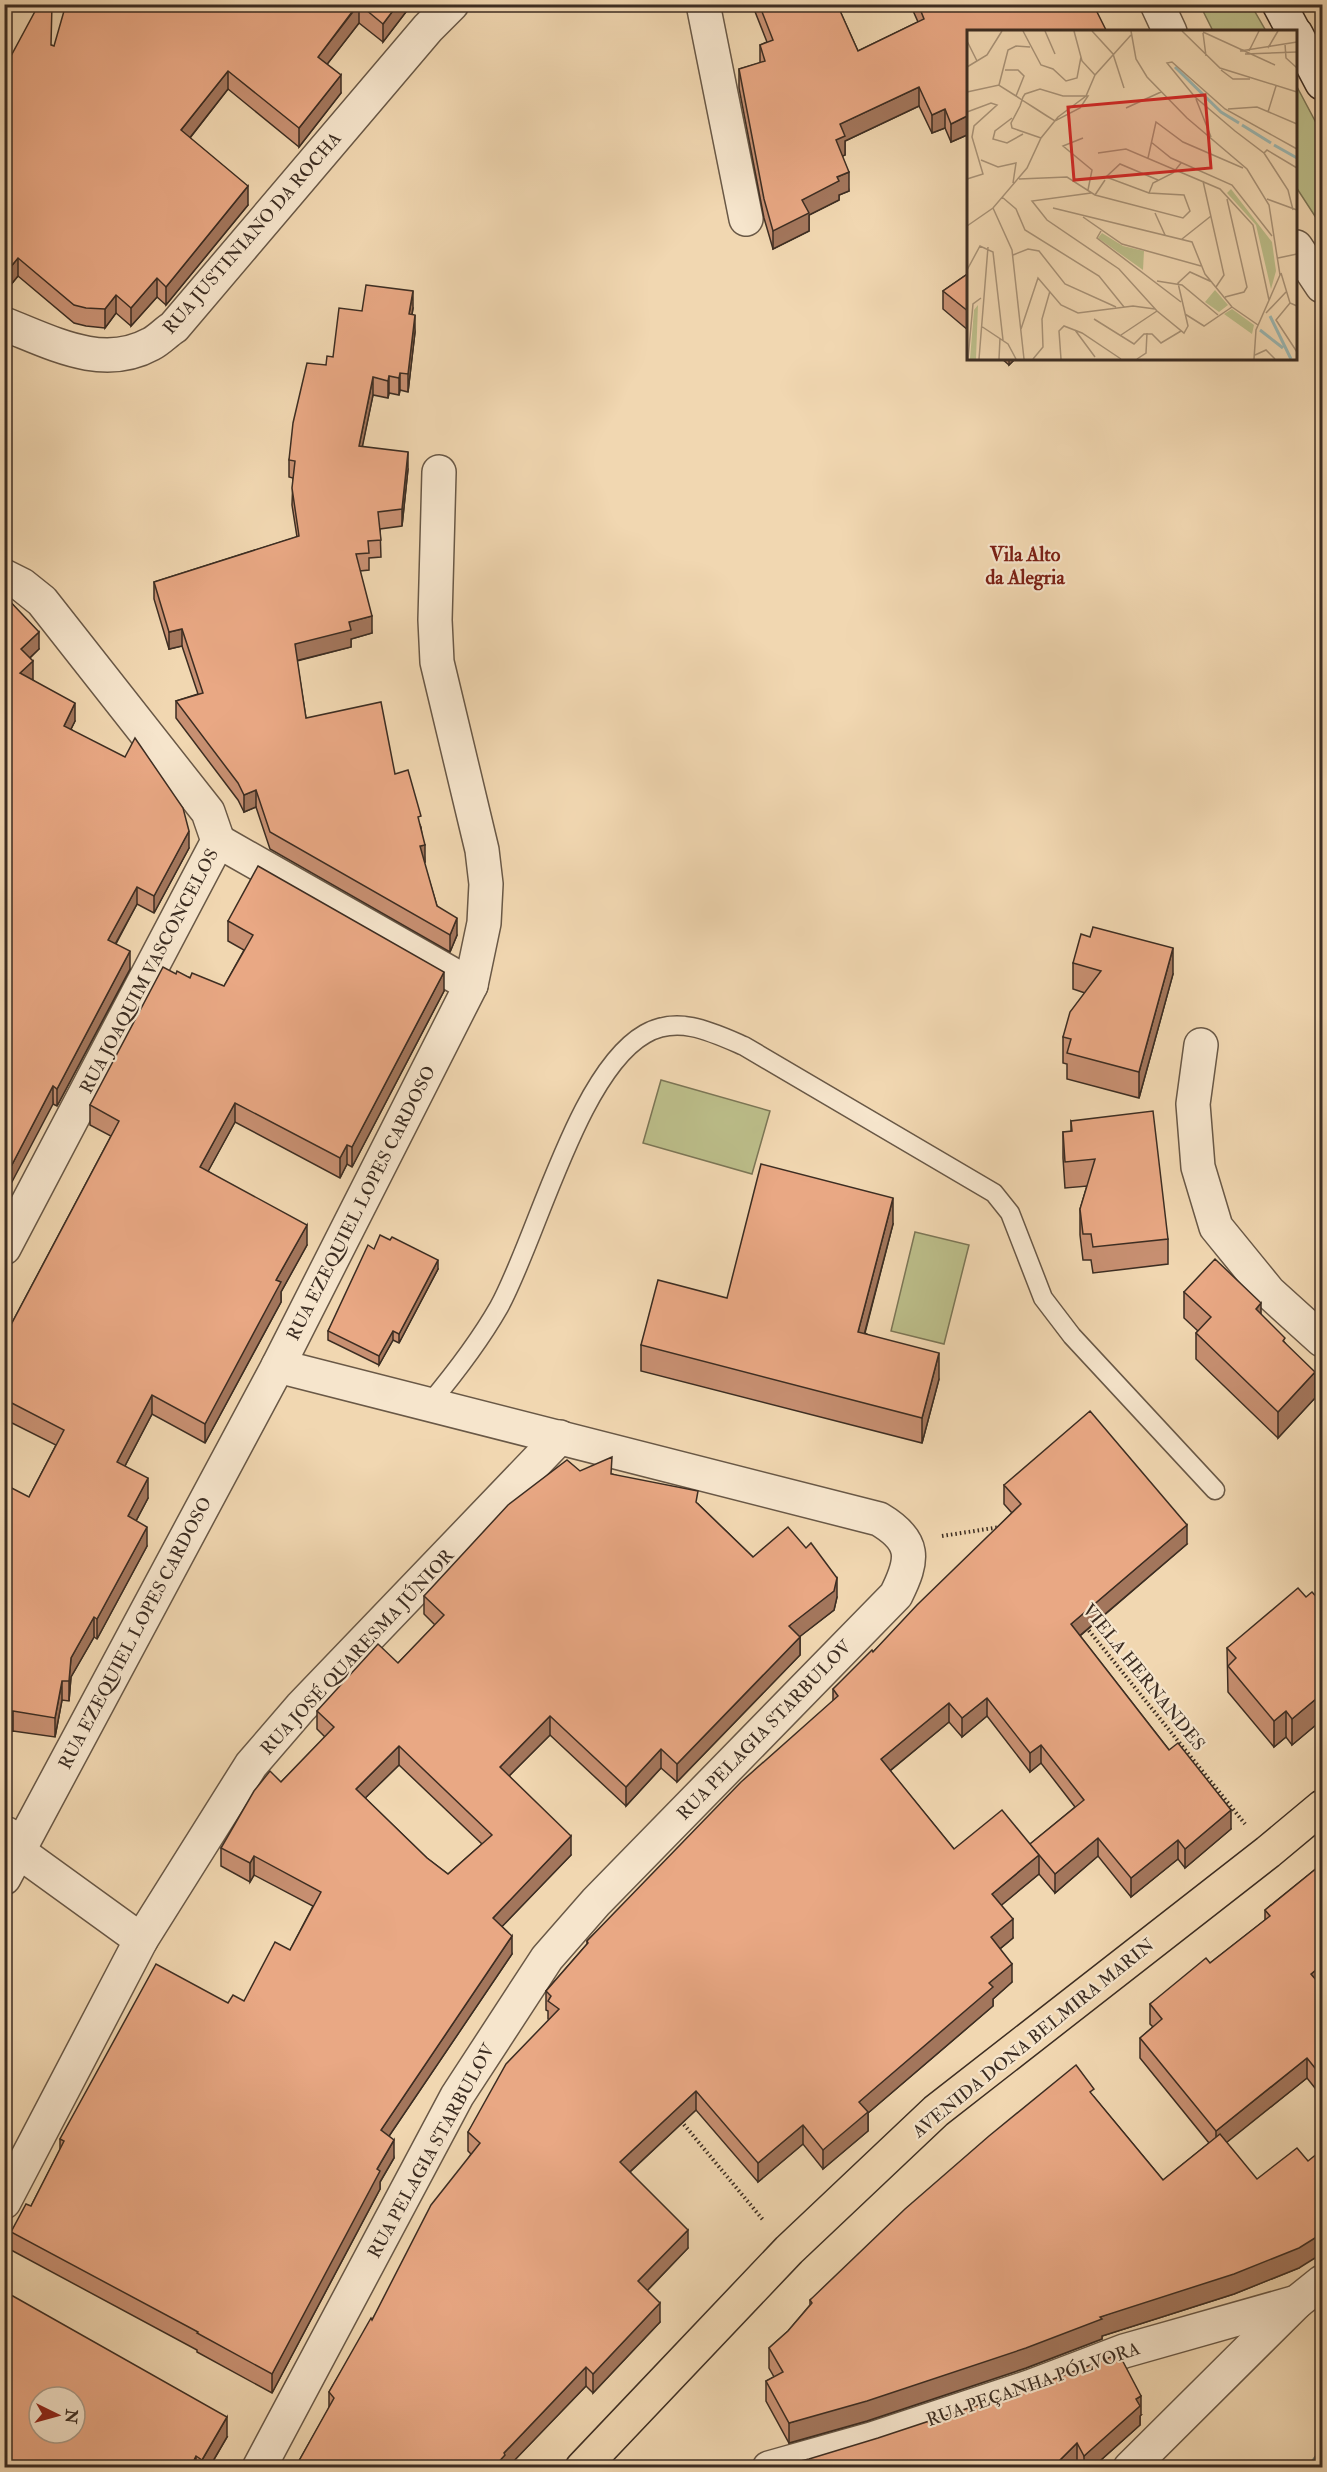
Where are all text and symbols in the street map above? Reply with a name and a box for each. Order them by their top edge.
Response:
inset map [967,30,1297,360]
street label: RUA JUSTINIANO DA ROCHA [158,127,347,339]
district label: Vila Alto da Alegria [985,542,1065,591]
street label: RUA JOAQUIM VASCONCELOS [75,845,224,1098]
street label: RUA EZEQUIEL LOPES CARDOSO [282,1062,441,1344]
street label: RUA EZEQUIEL LOPES CARDOSO [54,1493,217,1773]
street label: RUA JOSÉ QUARESMA JÚNIOR [256,1544,460,1760]
street label: VIELA HERNANDES [1077,1599,1210,1756]
street label: RUA PELAGIA STARBULOV [672,1635,857,1825]
street label: AVENIDA DONA BELMIRA MARIN [907,1934,1159,2144]
street label: RUA PELAGIA STARBULOV [363,2039,501,2262]
street label: RUA PEÇANHA PÓLVORA [923,2337,1143,2432]
north arrow [27,2385,87,2445]
text: N [60,2407,82,2425]

